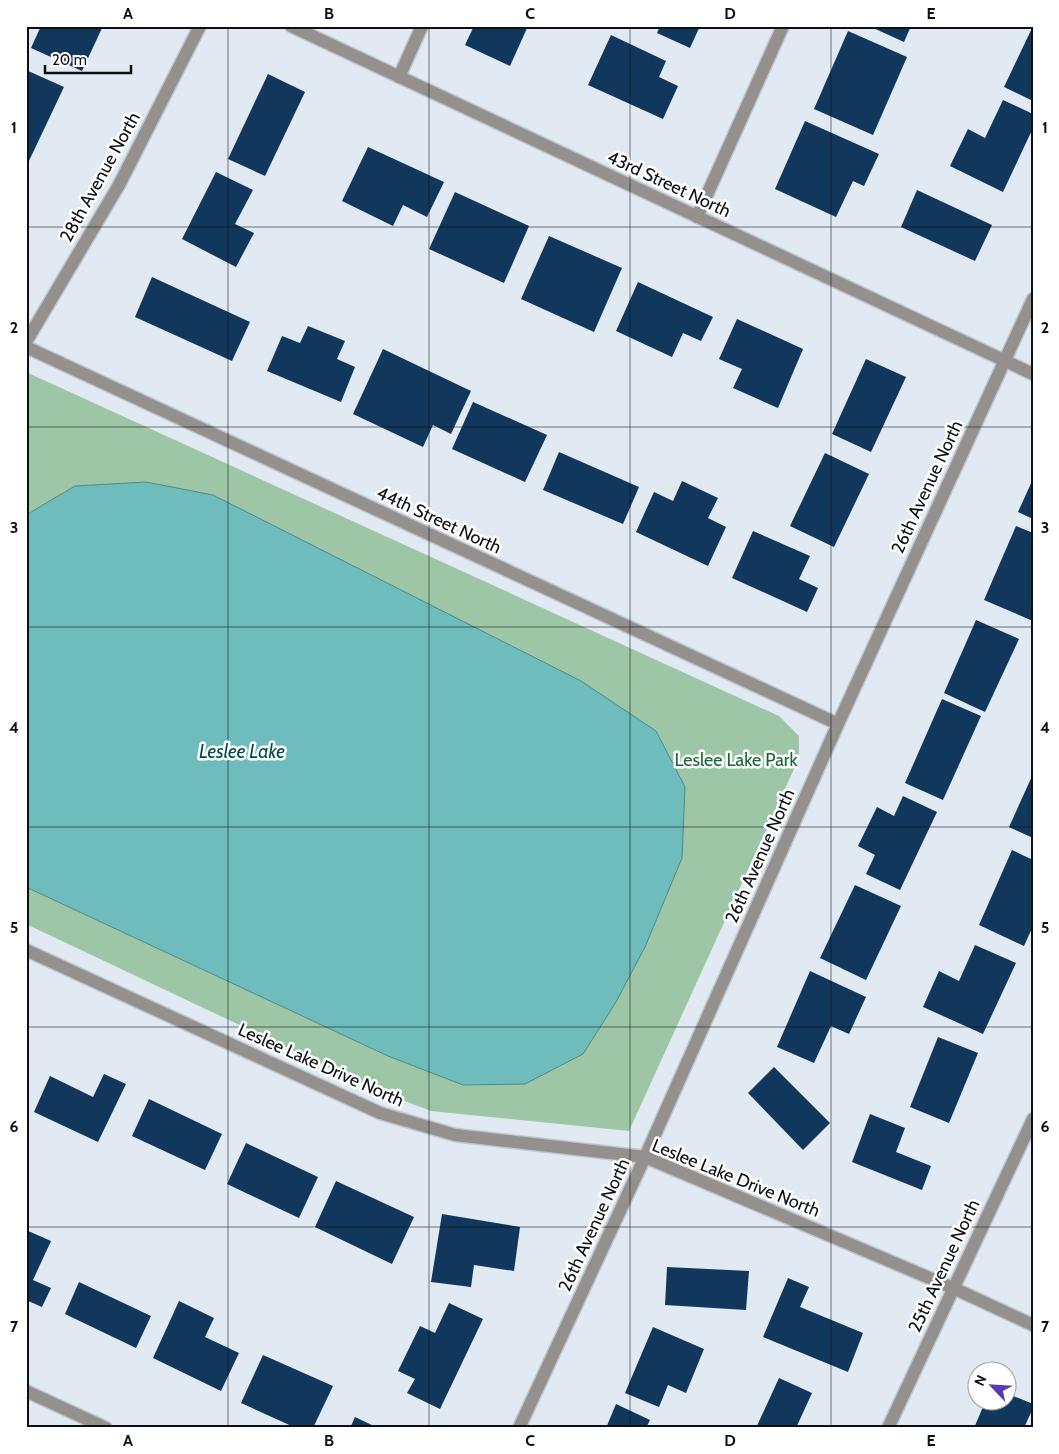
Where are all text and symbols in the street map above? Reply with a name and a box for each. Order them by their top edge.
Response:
text: A [123,4,133,23]
text: B [324,4,334,23]
text: C [525,4,535,23]
text: D [724,4,736,23]
text: E [926,4,936,23]
scale bar [45,42,131,74]
text: 20 m [52,51,87,69]
street label: 28th Avenue North [55,108,145,246]
text: 1 [11,118,17,137]
text: 1 [1042,118,1048,137]
street label: 43rd Street North [604,146,734,222]
text: 2 [10,318,18,337]
text: 2 [1041,318,1049,337]
street label: 26th Avenue North [886,417,968,557]
street label: 44th Street North [373,482,505,558]
text: 3 [10,518,18,537]
text: 3 [1041,518,1049,537]
text: 4 [9,718,19,737]
text: 4 [1040,718,1050,737]
water label: Leslee Lake [199,740,285,763]
park label: Leslee Lake Park [674,749,799,771]
street label: 26th Avenue North [721,786,799,926]
text: 5 [10,918,18,937]
text: 5 [1041,918,1049,937]
street label: Leslee Lake Drive North [235,1019,407,1111]
text: 6 [10,1117,19,1136]
text: 6 [1041,1117,1050,1136]
street label: Leslee Lake Drive North [649,1134,823,1222]
street label: 26th Avenue North [553,1155,635,1295]
street label: 25th Avenue North [904,1196,984,1336]
text: 7 [10,1317,19,1336]
text: 7 [1041,1317,1050,1336]
north arrow [966,1362,1016,1412]
text: N [970,1372,990,1389]
text: A [123,1431,133,1450]
text: B [324,1431,334,1450]
text: C [525,1431,535,1450]
text: D [724,1431,736,1450]
text: E [926,1431,936,1450]

